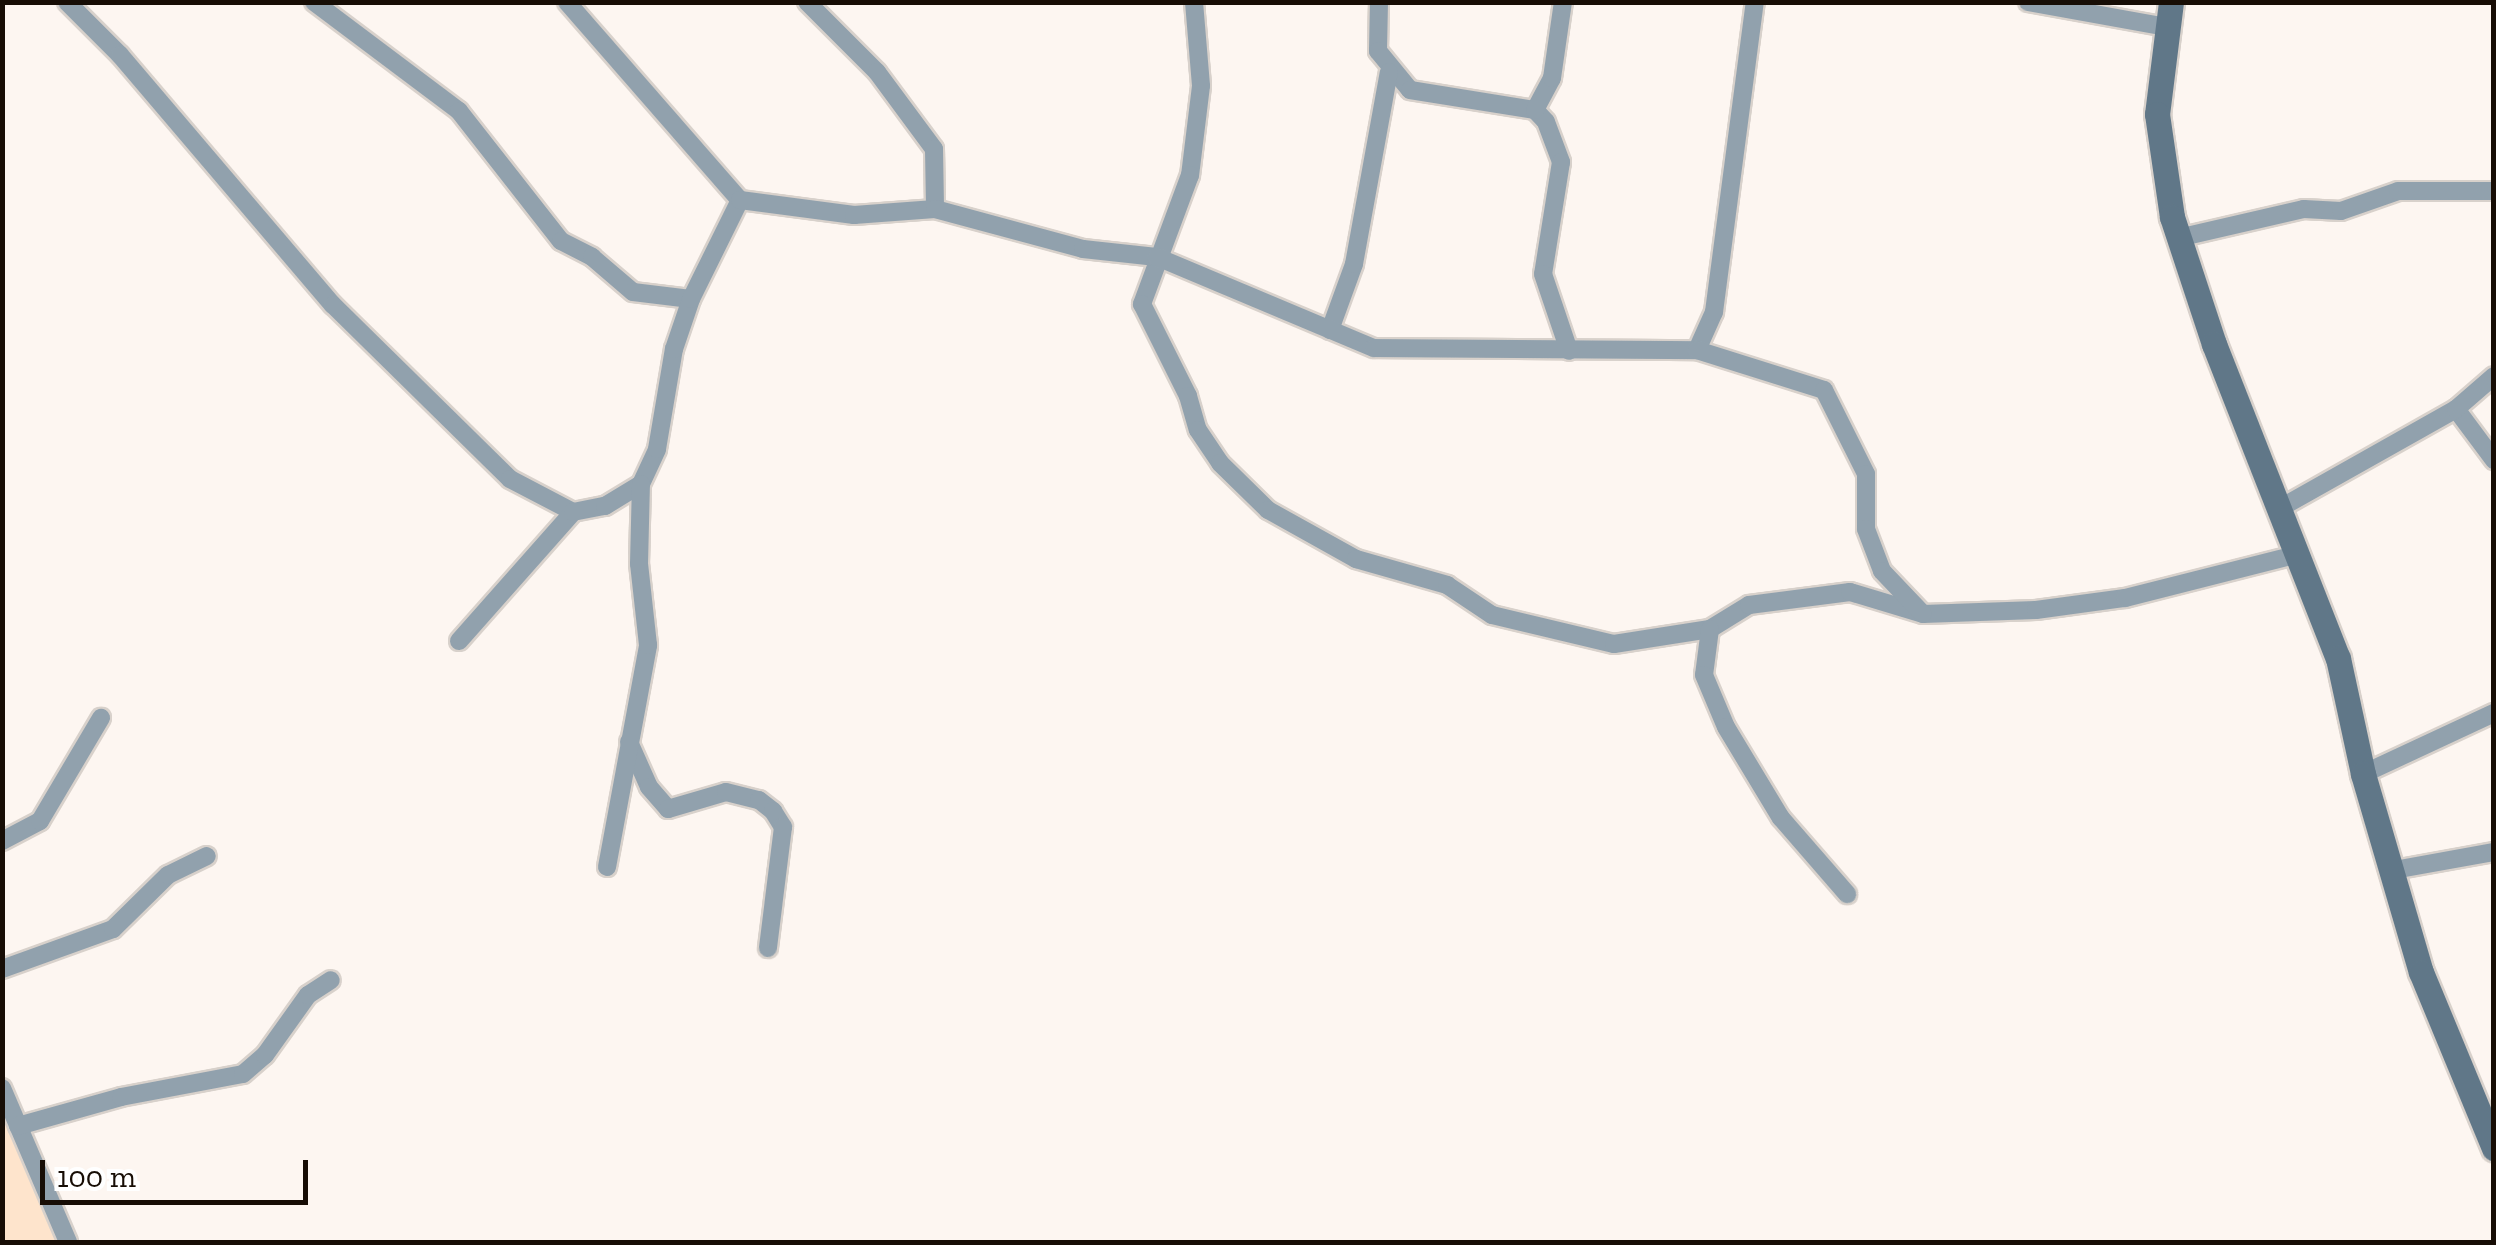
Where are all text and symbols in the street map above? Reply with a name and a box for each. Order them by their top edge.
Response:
scale bar [45,1140,312,1202]
text: 100 m [57,1159,136,1195]

